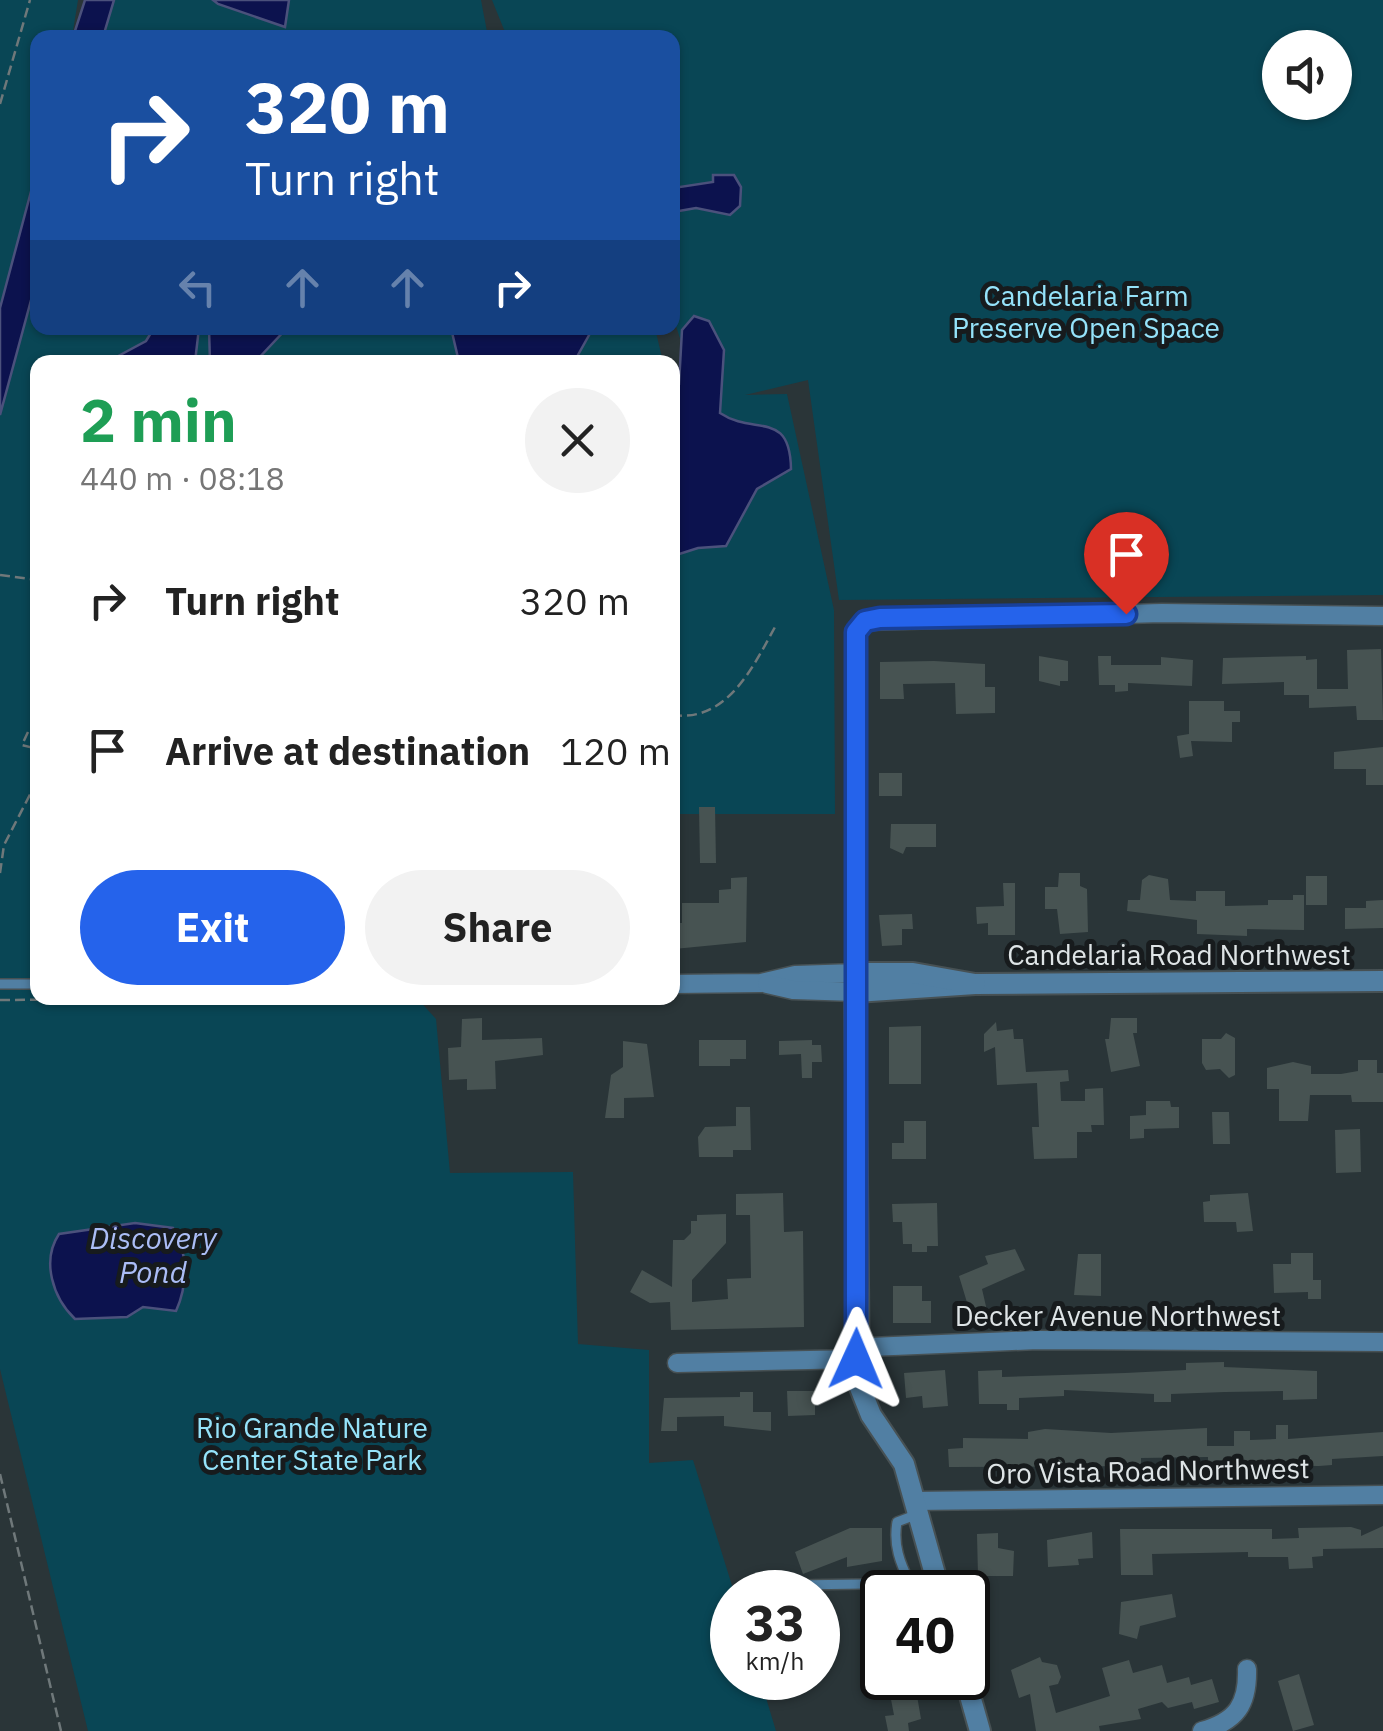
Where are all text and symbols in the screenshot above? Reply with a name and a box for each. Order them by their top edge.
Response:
map controls [1262,30,1352,120]
button: sound [1262,30,1352,120]
text: 320 m [245,61,450,152]
icon: right [80,70,210,200]
text: Turn right [245,149,440,207]
icon: left [170,260,225,315]
icon: ahead [275,260,330,315]
icon: ahead [380,260,435,315]
icon: right [485,260,540,315]
park label: Candelaria Farm Preserve Open Space [952,277,1220,346]
text: 2 min [80,380,237,459]
button: close [525,388,630,493]
text: 440 m · 08:18 [80,457,285,499]
pin [1084,512,1169,615]
icon: arrive [1099,527,1154,582]
icon: right [80,573,135,628]
text: Turn right [165,576,340,625]
text: 320 m [519,576,630,625]
icon: arrive [80,723,135,778]
text: Arrive at destination [165,726,530,775]
text: 120 m [560,726,671,775]
button: Exit [80,870,345,985]
button: Share [365,870,630,985]
street label: Candelaria Road Northwest [1007,936,1351,973]
water label: Discovery Pond [89,1218,218,1291]
street label: Decker Avenue Northwest [955,1297,1281,1334]
position arrow [804,1307,908,1411]
park label: Rio Grande Nature Center State Park [196,1409,428,1478]
street label: Oro Vista Road Northwest [986,1449,1310,1492]
speed limit sign: 40 [860,1570,990,1700]
text: 33 [745,1590,805,1655]
text: km/h [746,1644,804,1677]

